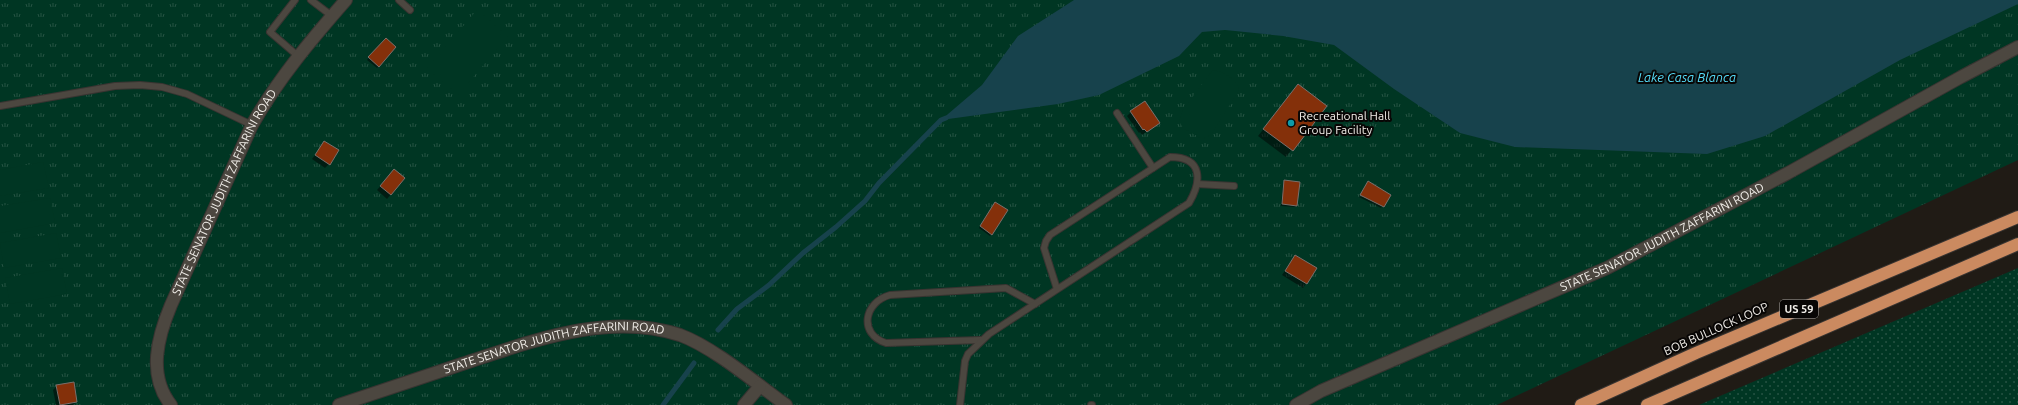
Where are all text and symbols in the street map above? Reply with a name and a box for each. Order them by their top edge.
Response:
water label: Lake Casa Blanca [1638,70,1736,84]
street label: STATE SENATOR JUDITH ZAFFARINI ROAD [169,87,279,297]
place label: Recreational Hall Group Facility [1299,109,1390,136]
marker: Recreational Hall Group Facility [1286,118,1296,128]
street label: STATE SENATOR JUDITH ZAFFARINI ROAD [1558,180,1766,293]
street label: BOB BULLOCK LOOP [1661,300,1770,358]
road number: US 59 [1780,300,1818,318]
street label: STATE SENATOR JUDITH ZAFFARINI ROAD [442,319,666,376]

